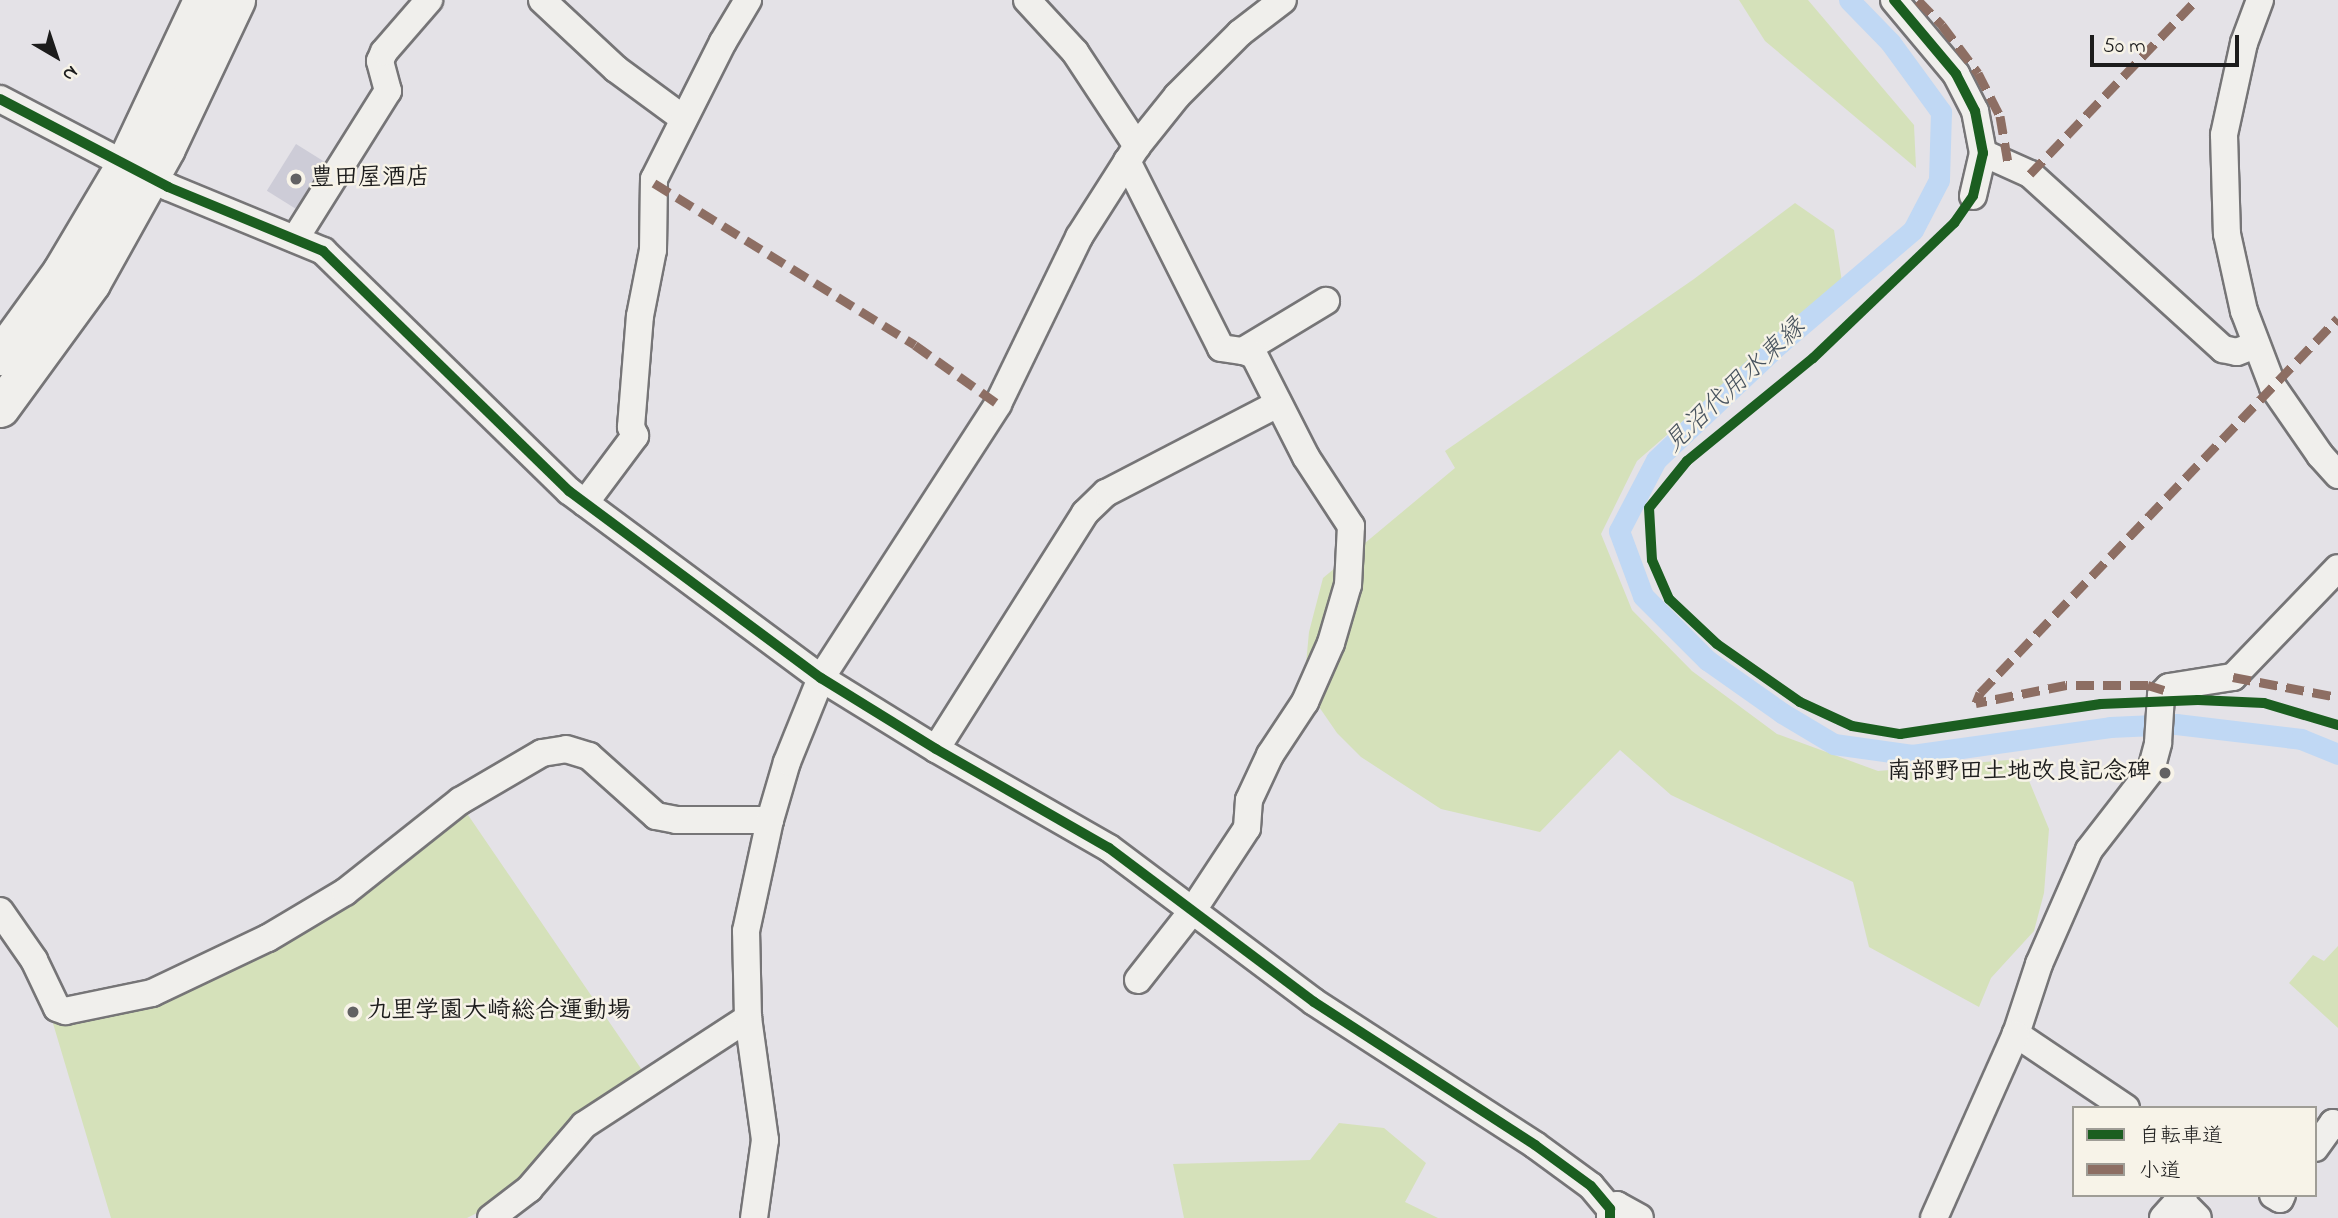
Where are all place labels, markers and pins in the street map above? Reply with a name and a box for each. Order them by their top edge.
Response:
place label: 豊田屋酒店 [310,165,430,193]
marker: 豊田屋酒店 [288,171,304,187]
place label: 南部野田土地改良記念碑 [1887,759,2151,787]
marker: 南部野田土地改良記念碑 [2157,765,2173,781]
place label: 九里学園大崎総合運動場 [367,998,631,1026]
marker: 九里学園大崎総合運動場 [345,1004,361,1020]

